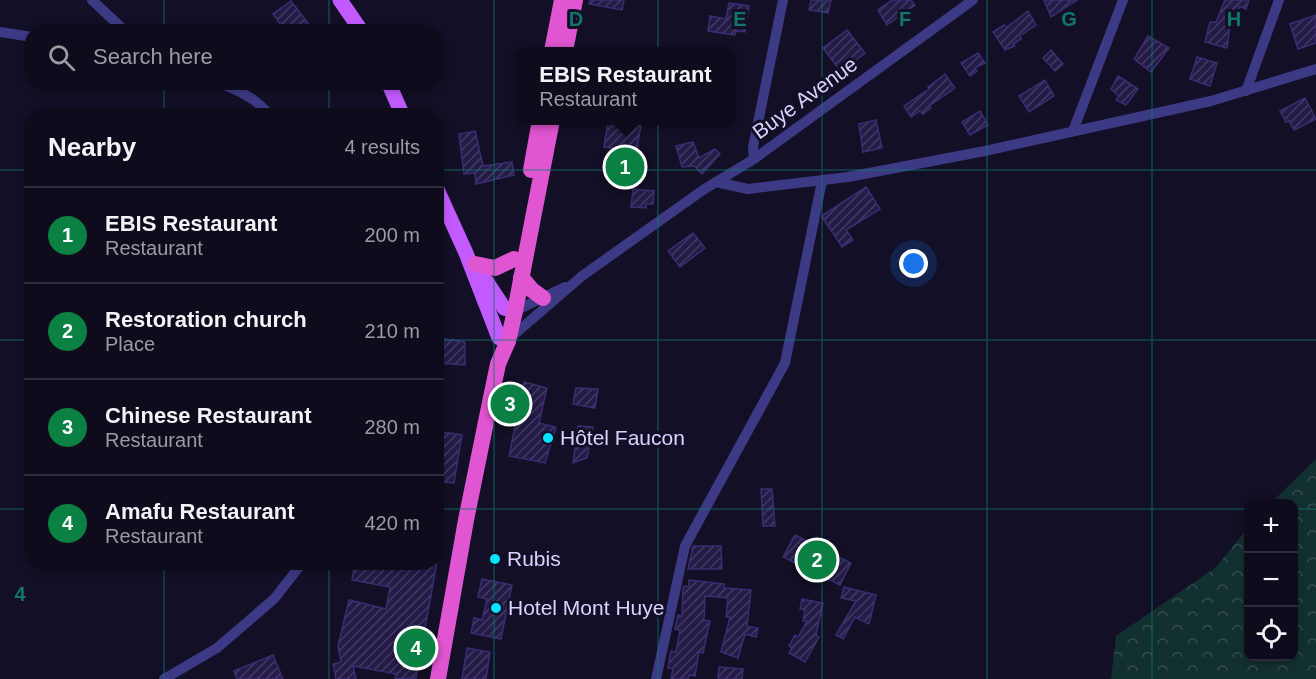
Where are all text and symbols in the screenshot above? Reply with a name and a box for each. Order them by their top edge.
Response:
text: D [569,8,583,30]
text: E [733,8,747,30]
text: F [899,8,911,30]
text: G [1061,8,1077,30]
text: H [1227,8,1241,30]
search box [24,24,444,90]
icon: search [45,41,78,74]
text: Search here [93,44,213,69]
popup [516,47,735,125]
street label: Buye Avenue [748,52,861,143]
text: EBIS Restaurant [539,62,712,87]
text: Restaurant [539,88,637,110]
text: Nearby [48,132,136,162]
text: 4 results [344,136,420,158]
pin: 1 [606,144,644,190]
text: EBIS Restaurant [105,211,277,236]
text: 1 [62,224,73,246]
text: 200 m [364,224,420,246]
text: Restaurant [105,237,203,259]
your location [899,249,928,278]
text: Restoration church [105,307,307,332]
text: 2 [62,320,73,342]
text: 210 m [364,320,420,342]
text: Place [105,333,155,355]
pin: 3 [490,382,530,426]
text: Chinese Restaurant [105,403,312,428]
text: 3 [62,416,73,438]
text: 280 m [364,416,420,438]
place label: Hôtel Faucon [560,426,685,449]
text: Restaurant [105,429,203,451]
marker: Hôtel Faucon [541,431,555,445]
text: Amafu Restaurant [105,499,294,524]
map controls [1244,499,1298,661]
button: + [1244,499,1298,553]
text: 4 [62,512,73,534]
text: 420 m [364,512,420,534]
text: Restaurant [105,525,203,547]
pin: 2 [798,538,836,582]
place label: Rubis [507,547,561,570]
marker: Rubis [488,552,502,566]
button: − [1244,553,1298,607]
text: 4 [14,583,26,605]
place label: Hotel Mont Huye [508,596,664,619]
marker: Hotel Mont Huye [489,601,503,615]
button: locate [1244,607,1298,661]
pin: 4 [396,626,436,670]

